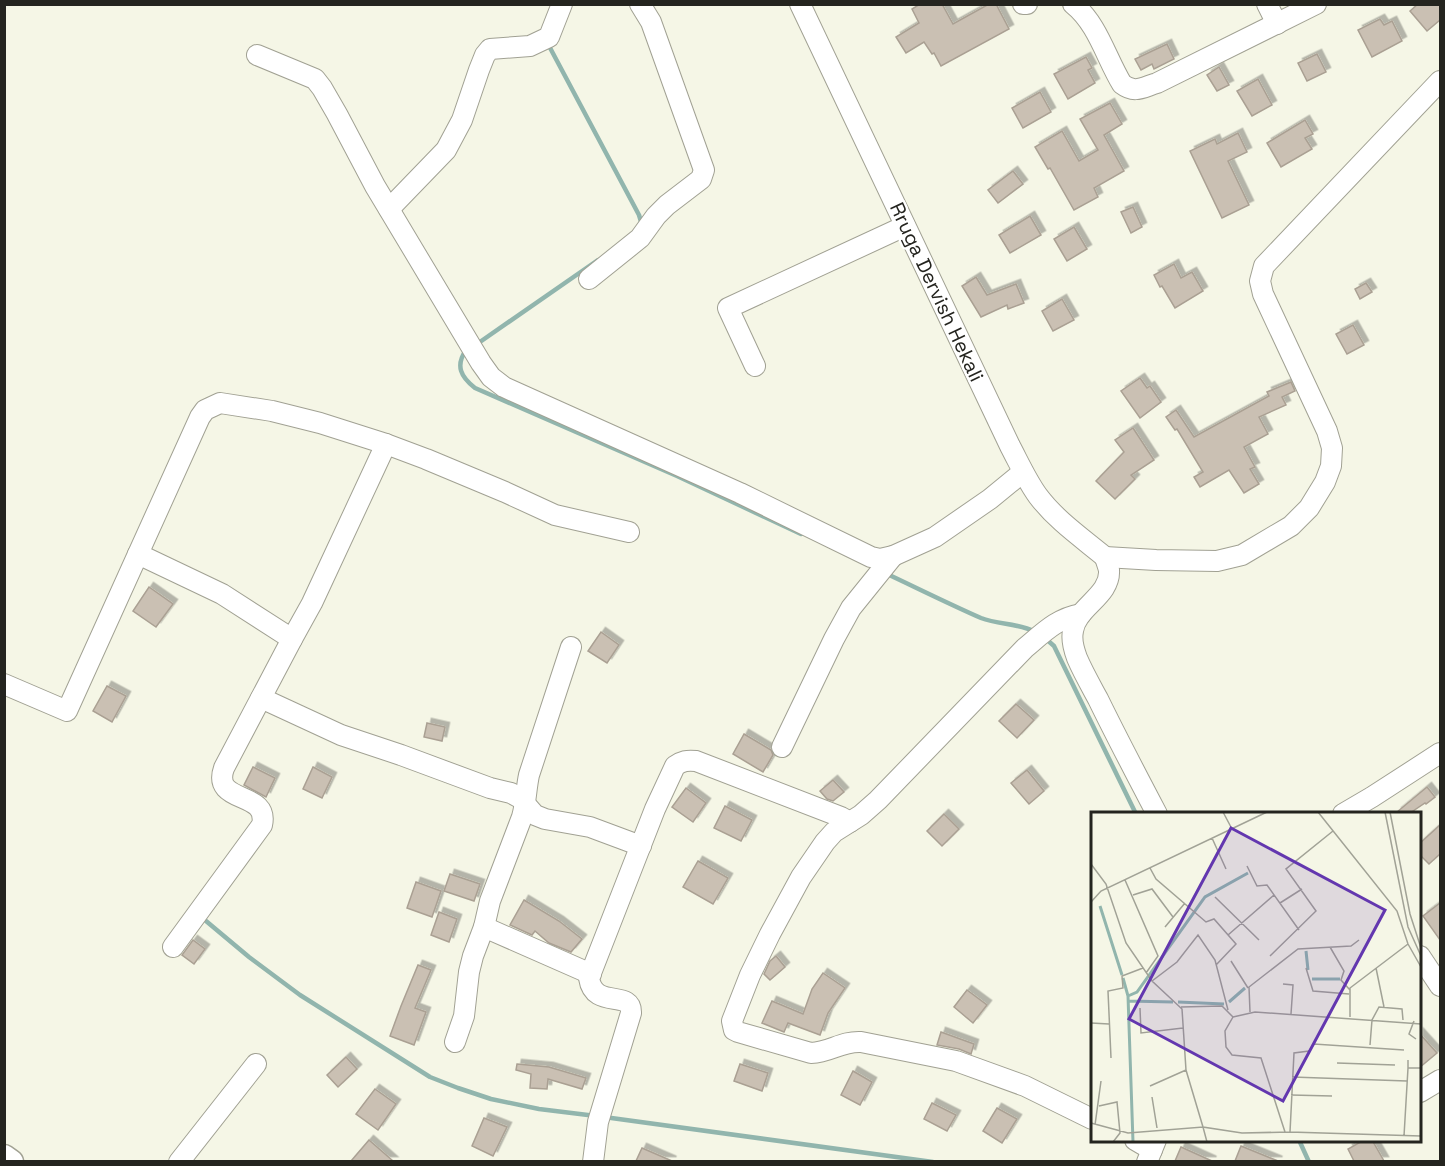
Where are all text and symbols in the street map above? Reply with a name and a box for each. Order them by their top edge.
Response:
street label: Rruga Dervish Hekali [884,198,990,386]
inset map [1091,812,1421,1142]

